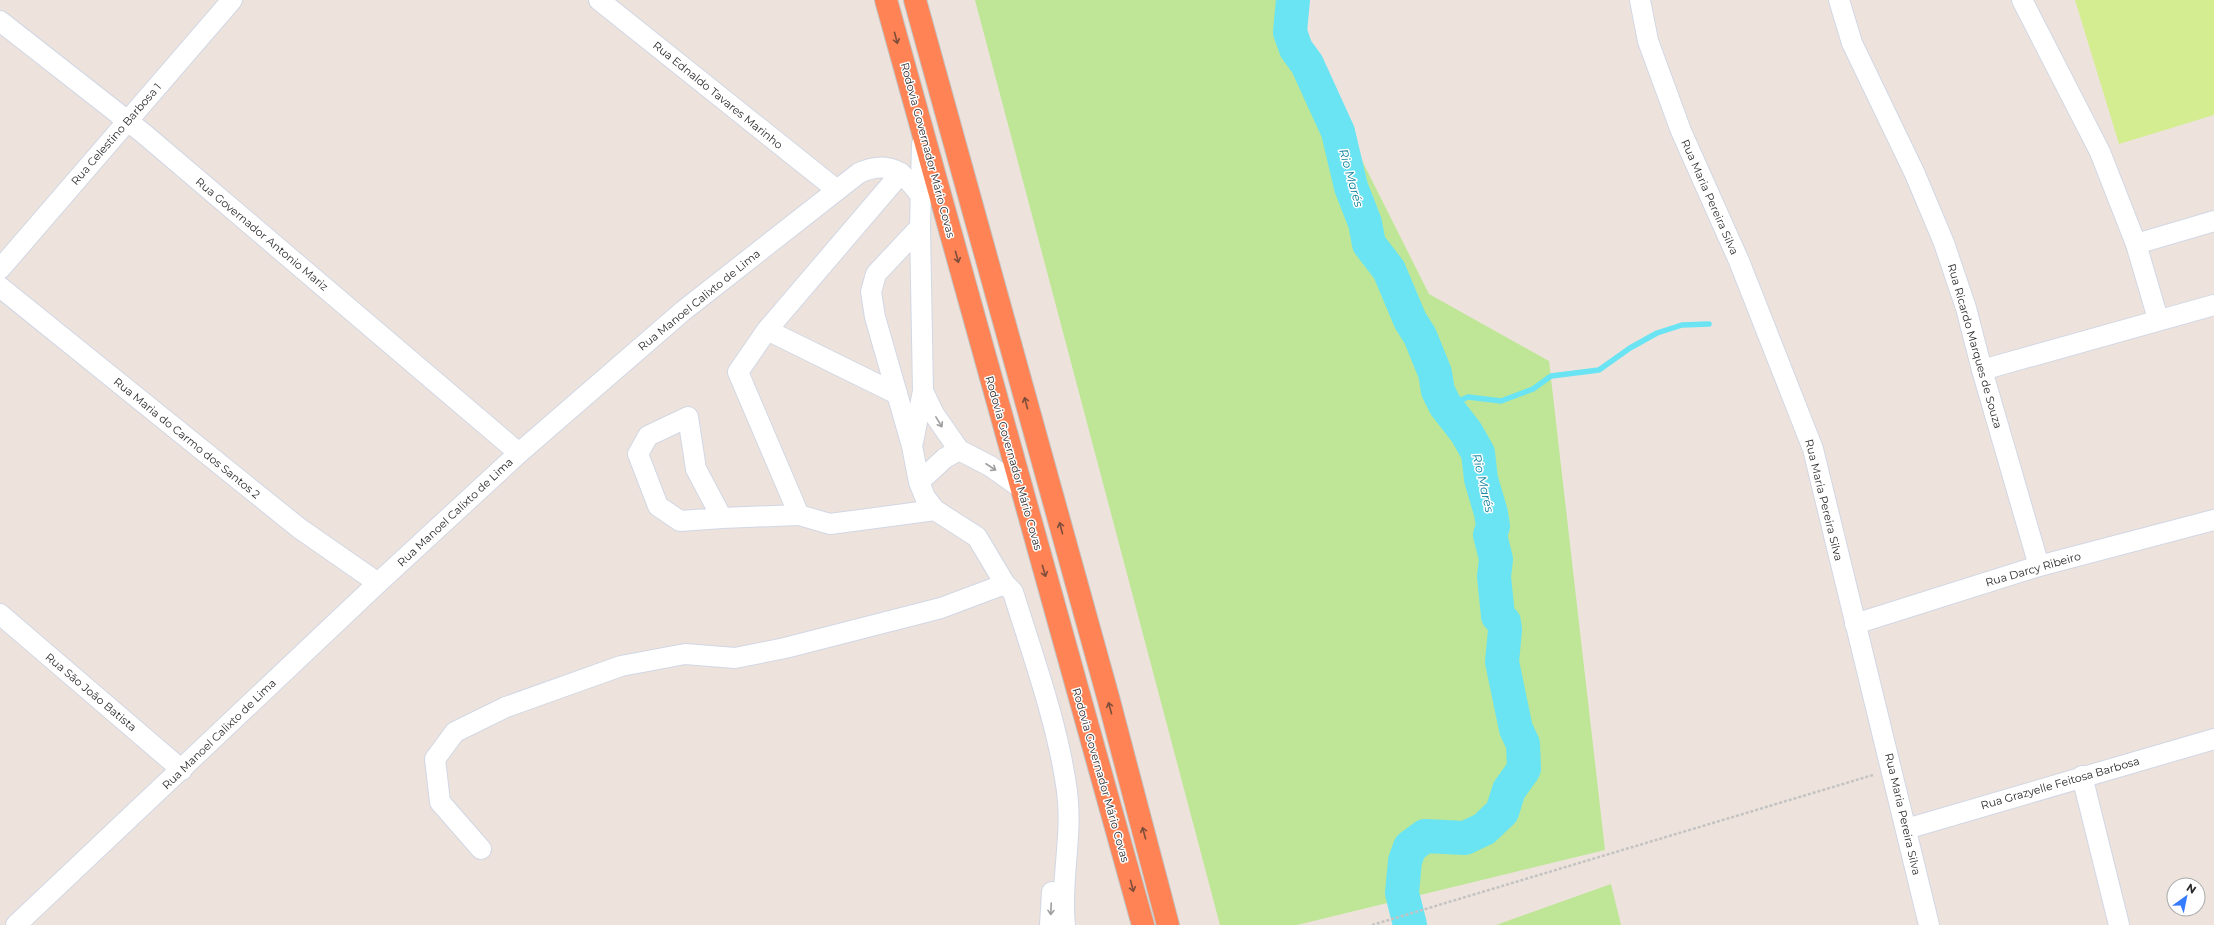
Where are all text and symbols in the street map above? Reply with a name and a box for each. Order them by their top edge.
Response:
one-way arrow [893,31,901,44]
street label: Rua Ednaldo Tavares Marinho [650,38,786,152]
street label: Rodovia Governador Mário Covas [898,61,958,240]
street label: Rua Celestino Barbosa 1 [68,80,164,188]
street label: Rua Maria Pereira Silva [1678,137,1742,257]
water label: Rio Marés [1336,147,1367,209]
street label: Rua Governador Antonio Mariz [193,174,331,294]
street label: Rua Manoel Calixto de Lima [635,246,763,354]
one-way arrow [954,251,961,264]
street label: Rua Ricardo Marques de Souza [1945,262,2005,430]
street label: Rua Maria do Carmo dos Santos 2 [111,374,263,502]
street label: Rodovia Governador Mário Covas [982,374,1046,552]
one-way arrow [1022,397,1029,410]
one-way arrow [935,416,943,427]
street label: Rua Maria Pereira Silva [1802,438,1846,562]
water label: Rio Marés [1469,452,1498,514]
street label: Rua Manoel Calixto de Lima [394,455,516,569]
one-way arrow [985,463,996,471]
one-way arrow [1057,522,1064,535]
street label: Rua Darcy Ribeiro [1984,549,2082,589]
one-way arrow [1041,565,1049,578]
street label: Rua São João Batista [43,650,139,734]
street label: Rua Manoel Calixto de Lima [159,676,279,792]
street label: Rodovia Governador Mário Covas [1069,686,1133,864]
one-way arrow [1106,701,1114,714]
street label: Rua Maria Pereira Silva [1882,752,1924,876]
street label: Rua Grazyelle Feitosa Barbosa [1979,754,2141,812]
one-way arrow [1139,827,1147,840]
north arrow [2166,877,2206,917]
one-way arrow [1129,879,1136,892]
text: N [2184,880,2199,897]
one-way arrow [1047,902,1054,915]

